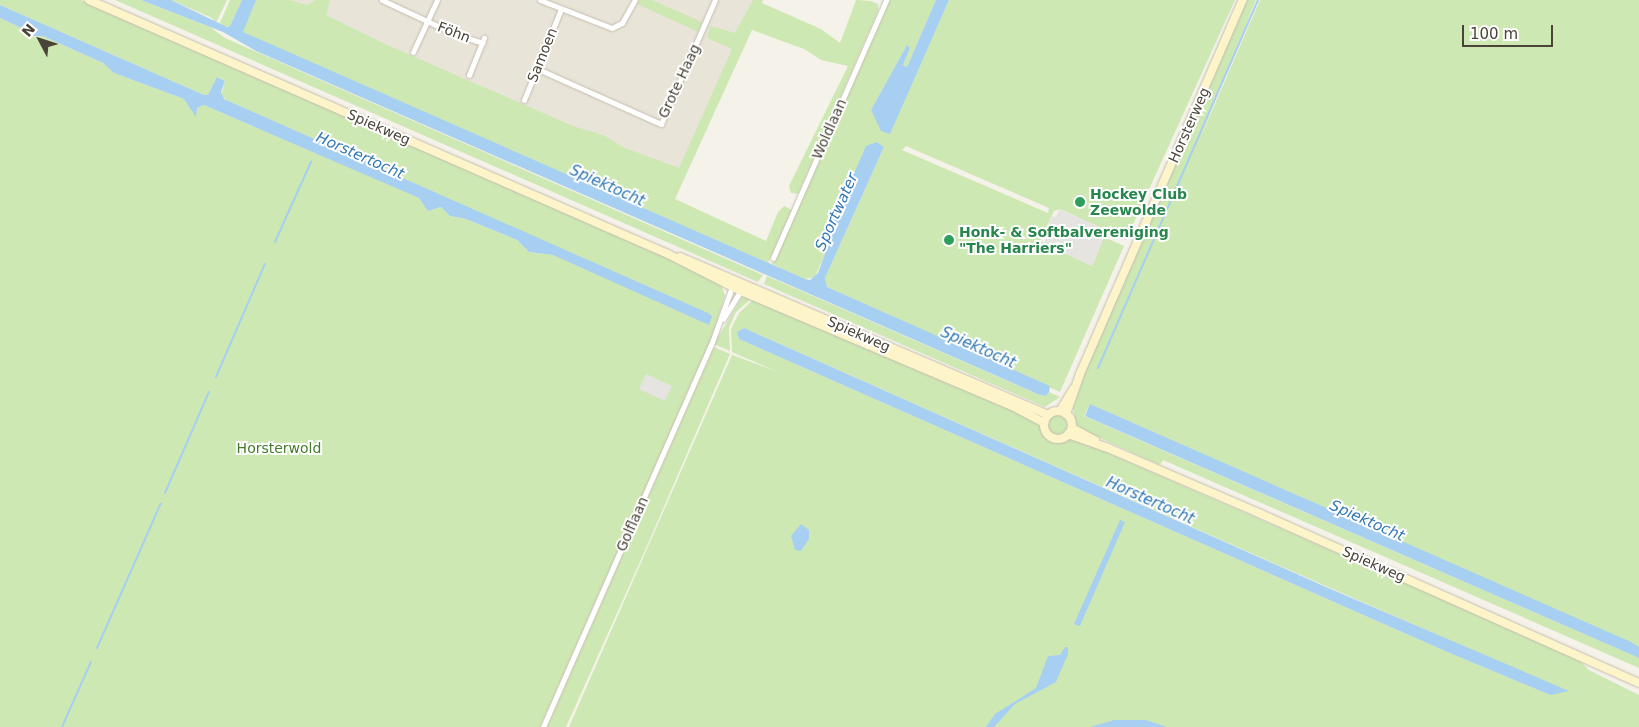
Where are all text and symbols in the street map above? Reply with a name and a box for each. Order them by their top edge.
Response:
north arrow [15,15,65,65]
scale bar [1464,15,1555,47]
street label: Föhn [435,18,473,46]
text: N [19,21,38,40]
street label: Samoen [524,25,560,85]
text: 100 m [1470,25,1518,43]
street label: Grote Haag [654,41,704,121]
street label: Horsterweg [1165,85,1213,165]
street label: Woldlaan [808,96,850,162]
street label: Spiekweg [345,106,413,148]
water label: Horstertocht [313,129,407,183]
water label: Spiektocht [567,162,647,210]
water label: Sportwater [812,170,862,254]
place label: Hockey Club Zeewolde [1090,186,1187,218]
marker: Hockey Club Zeewolde [1074,196,1086,208]
place label: Honk- & Softbalvereniging "The Harriers" [959,224,1169,256]
marker: Honk- & Softbalvereniging "The Harriers" [943,234,955,246]
street label: Spiekweg [825,313,893,355]
water label: Spiektocht [938,324,1018,372]
park label: Horsterwold [237,440,321,456]
water label: Horstertocht [1103,474,1197,528]
street label: Golflaan [612,494,652,554]
water label: Spiektocht [1327,497,1407,545]
street label: Spiekweg [1340,543,1408,585]

